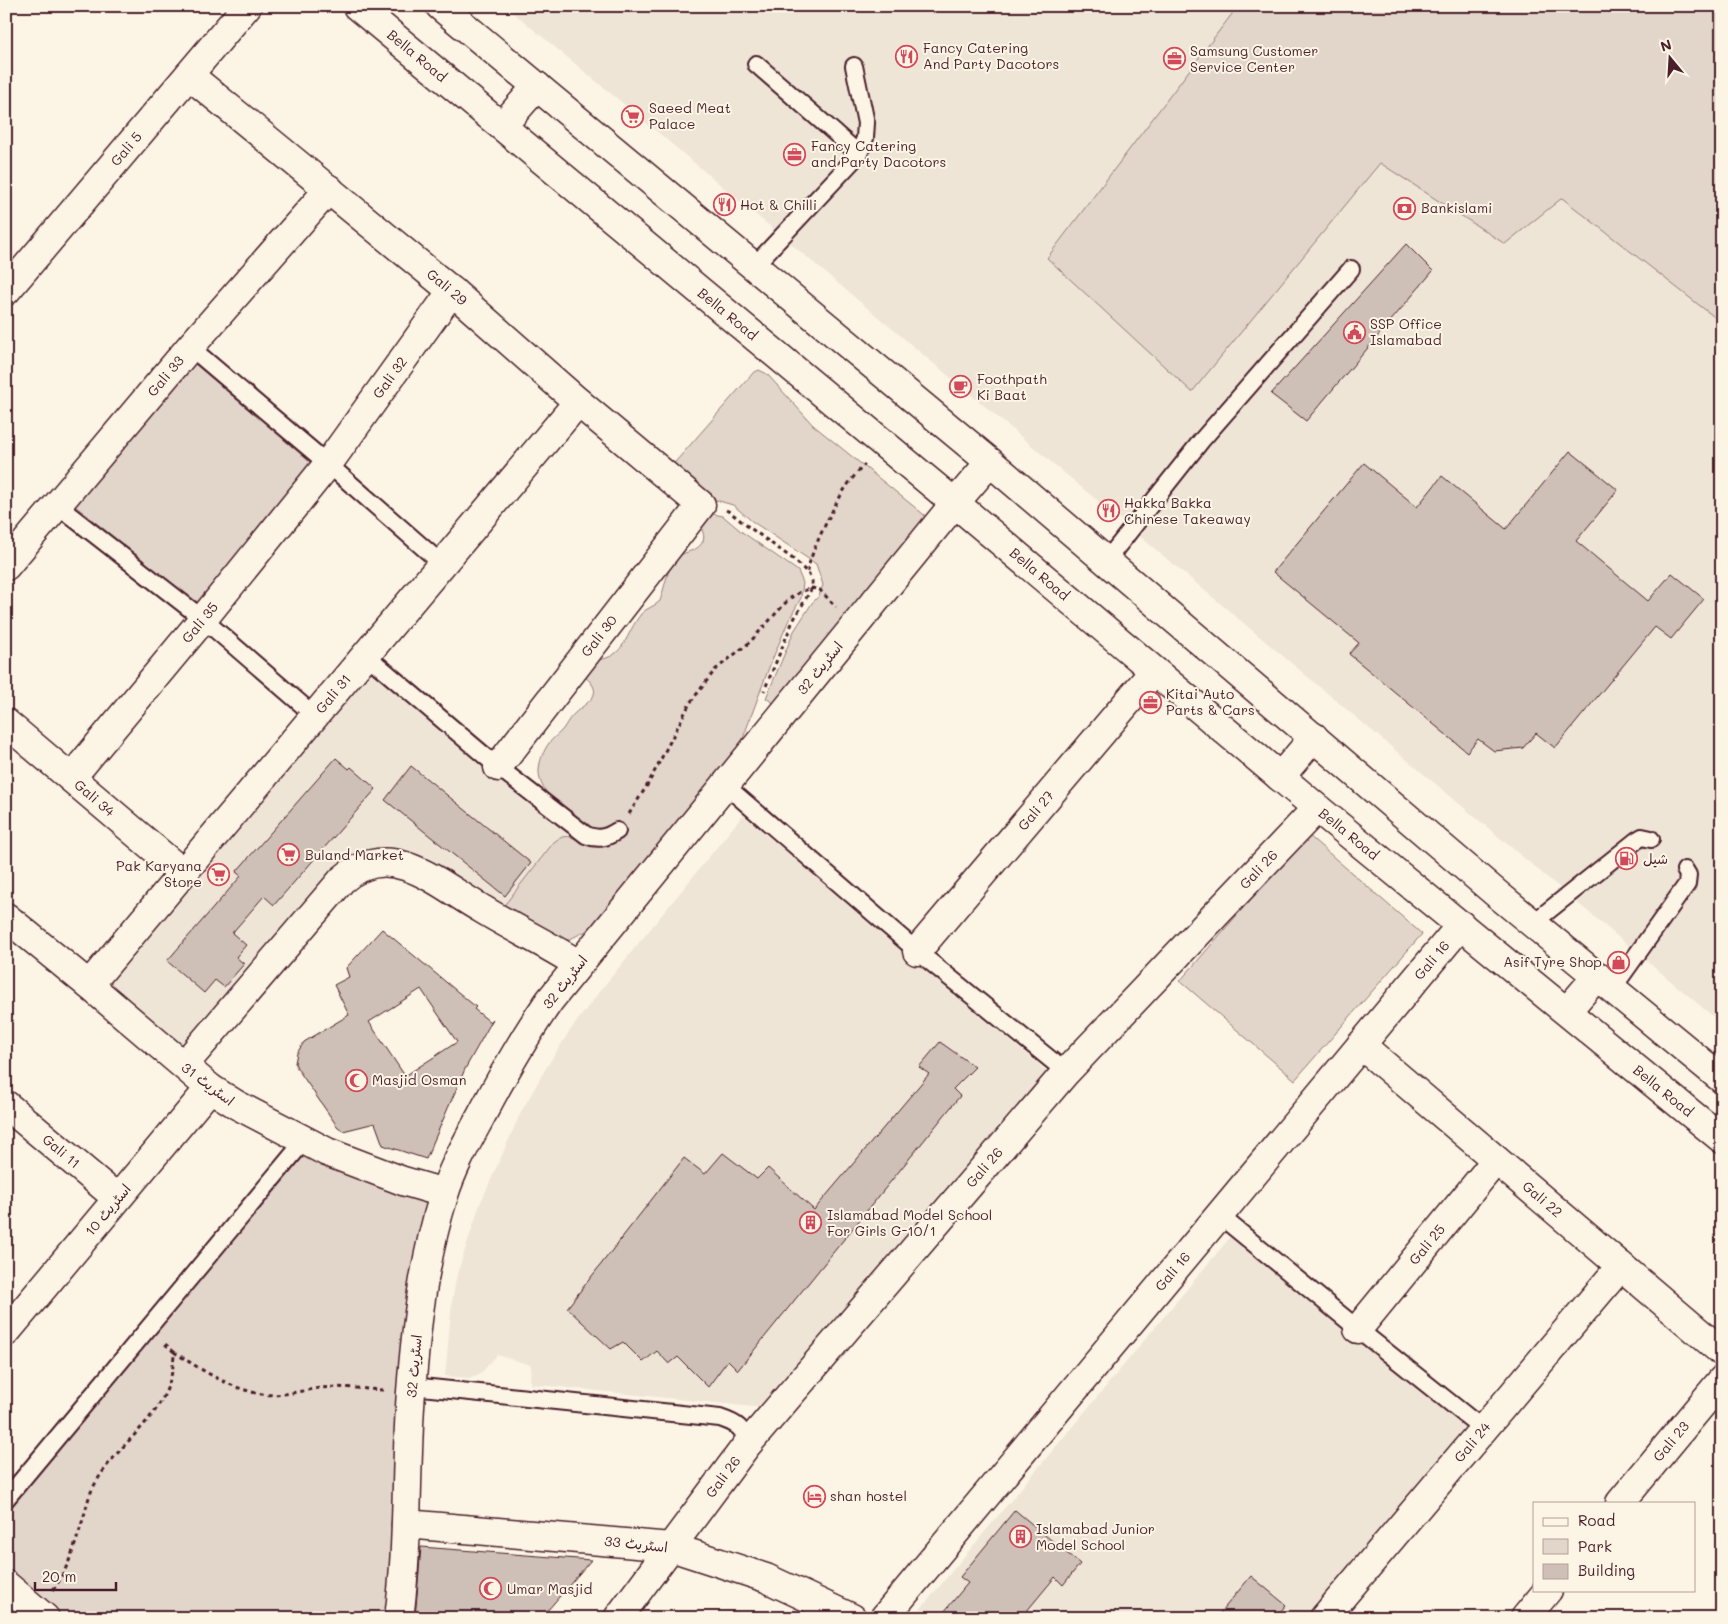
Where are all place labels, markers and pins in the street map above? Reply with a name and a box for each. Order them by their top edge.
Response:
place label: Fancy Catering And Party Dacotors [923,38,1059,73]
place label: Samsung Customer Service Center [1190,41,1318,76]
restaurant icon: Fancy Catering And Party Dacotors [895,44,919,68]
office icon: Samsung Customer Service Center [1162,47,1186,71]
place label: Saeed Meat Palace [649,98,731,133]
supermarket icon: Saeed Meat Palace [621,104,645,128]
place label: Fancy Catering and Party Dacotors [811,136,946,171]
office icon: Fancy Catering and Party Dacotors [783,142,807,166]
restaurant icon: Hot & Chilli [712,193,736,217]
place label: Hot & Chilli [740,195,817,214]
bank icon: Bankislami [1393,196,1417,220]
place label: Bankislami [1421,198,1492,217]
place label: SSP Office Islamabad [1370,314,1442,349]
public building icon: SSP Office Islamabad [1342,320,1366,344]
place label: Foothpath Ki Baat [977,369,1047,404]
cafe icon: Foothpath Ki Baat [949,375,973,399]
place label: Hakka Bakka Chinese Takeaway [1124,493,1251,528]
restaurant icon: Hakka Bakka Chinese Takeaway [1096,499,1120,523]
place label: Kitai Auto Parts & Cars [1166,684,1255,719]
office icon: Kitai Auto Parts & Cars [1138,690,1162,714]
supermarket icon: Buland Market [277,843,301,867]
place label: Buland Market [305,845,404,864]
fuel station icon: شیل [1615,847,1639,871]
place label: شیل [1643,849,1668,868]
place label: Pak Karyana Store [116,856,202,891]
supermarket icon: Pak Karyana Store [206,862,230,886]
shop icon: Asif Tyre Shop [1606,950,1630,974]
place label: Asif Tyre Shop [1503,952,1602,971]
mosque icon: Masjid Osman [344,1068,368,1092]
place label: Masjid Osman [372,1070,467,1089]
place label: Islamabad Model School For Girls G-10/1 [827,1205,992,1240]
building icon: Islamabad Model School For Girls G-10/1 [799,1211,823,1235]
hotel icon: shan hostel [802,1484,826,1508]
place label: shan hostel [830,1486,907,1505]
place label: Islamabad Junior Model School [1036,1519,1155,1554]
building icon: Islamabad Junior Model School [1008,1525,1032,1549]
mosque icon: Umar Masjid [479,1577,503,1601]
place label: Umar Masjid [507,1579,592,1598]

